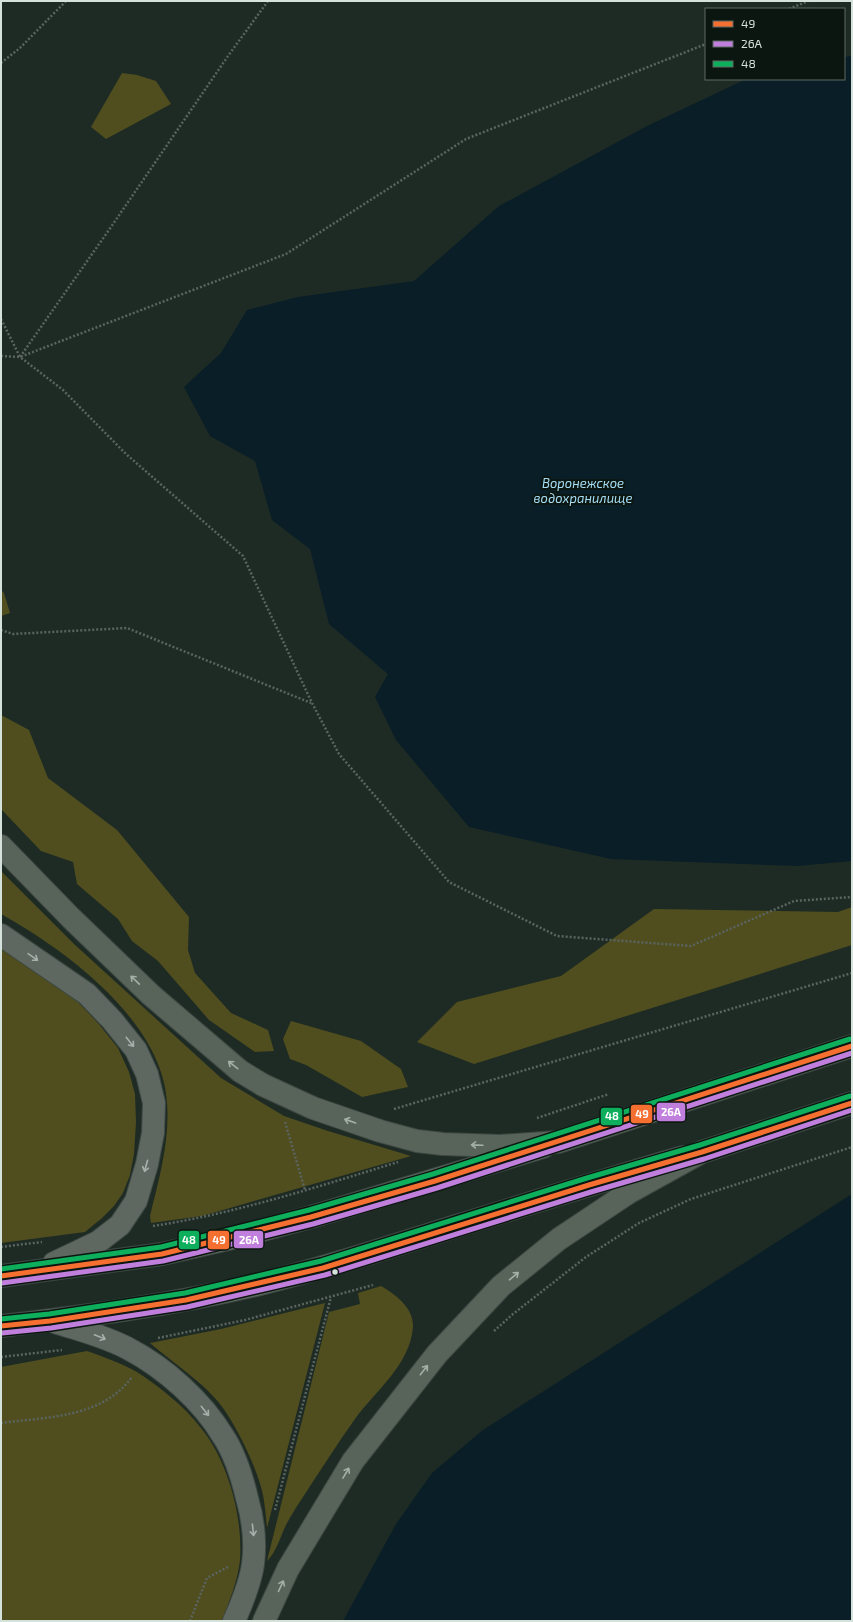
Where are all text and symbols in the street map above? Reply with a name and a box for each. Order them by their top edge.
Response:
legend [705,8,845,80]
text: 49 [741,16,755,30]
text: 26А [741,36,763,50]
text: 48 [741,56,756,70]
water label: Воронежское водохранилище [534,475,632,506]
one-way arrow [28,953,39,961]
one-way arrow [130,975,140,985]
one-way arrow [126,1037,134,1048]
one-way arrow [228,1061,239,1070]
line badge: 26А [656,1102,686,1122]
line badge: 49 [630,1104,653,1124]
text: 26А [661,1105,682,1118]
line badge: 48 [600,1107,623,1126]
text: 49 [635,1107,649,1120]
text: 48 [605,1109,619,1122]
one-way arrow [344,1117,357,1124]
one-way arrow [471,1142,484,1149]
one-way arrow [142,1160,150,1173]
line badge: 48 [178,1230,200,1250]
line badge: 49 [207,1230,230,1250]
line badge: 26А [233,1230,264,1249]
text: 48 [182,1233,196,1246]
text: 49 [212,1233,226,1246]
text: 26А [239,1233,260,1246]
unlabelled marker [330,1267,340,1277]
one-way arrow [508,1271,519,1280]
one-way arrow [94,1333,106,1341]
one-way arrow [420,1364,428,1375]
one-way arrow [200,1406,209,1417]
one-way arrow [342,1467,350,1479]
one-way arrow [249,1523,257,1536]
one-way arrow [278,1580,285,1592]

